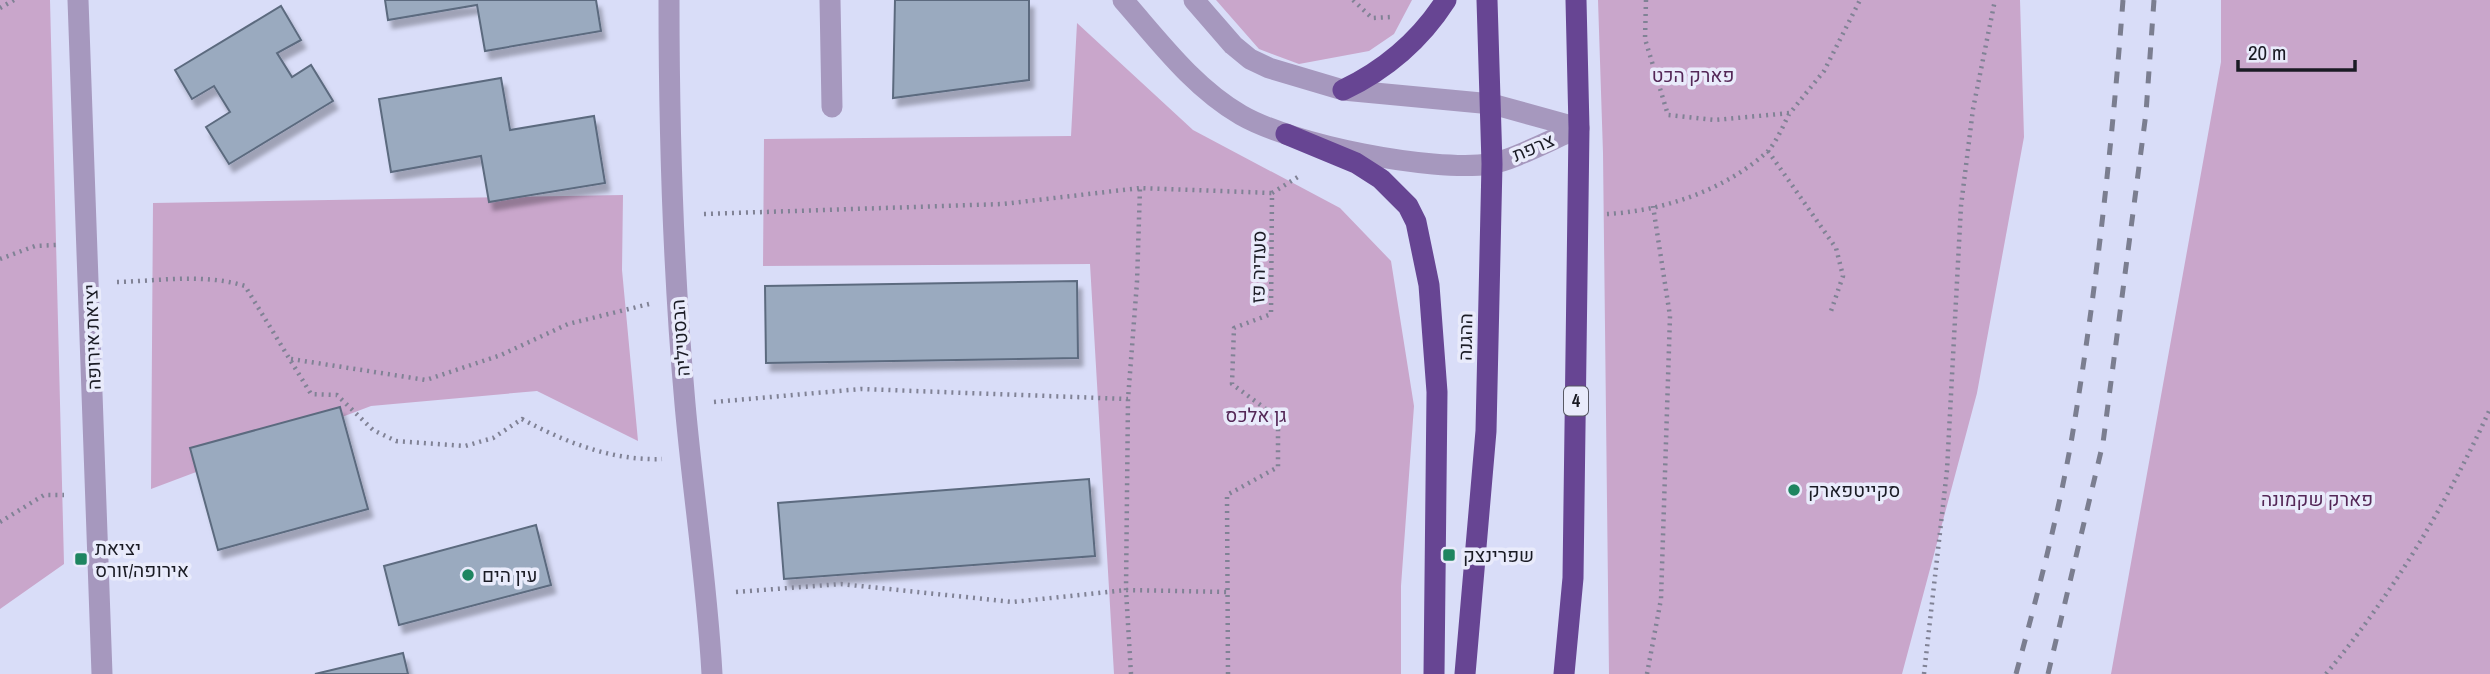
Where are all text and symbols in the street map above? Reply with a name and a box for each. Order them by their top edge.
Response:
scale bar [2238,28,2355,72]
text: 20 m [2248,38,2286,67]
park label: פארק הכט [1652,62,1734,88]
street label: צרפת [1508,127,1558,167]
street label: סעדיה פז [1244,230,1272,304]
street label: יציאת אירופה [77,283,107,391]
street label: הבסטיליה [664,298,696,378]
street label: ההגנה [1452,313,1478,361]
road number: 4 [1564,386,1588,416]
park label: גן אלכס [1225,402,1287,428]
place label: סקייטפארק [1808,477,1900,503]
marker: סקייטפארק [1786,482,1802,498]
park label: פארק שקמונה [2261,486,2373,512]
place label: יציאת אירופה/זורס [95,535,189,583]
place label: שפרינצק [1463,542,1534,568]
marker: שפרינצק [1441,547,1457,563]
marker: יציאת אירופה/זורס [73,551,89,567]
place label: עין הים [482,562,538,588]
marker: עין הים [460,567,476,583]

